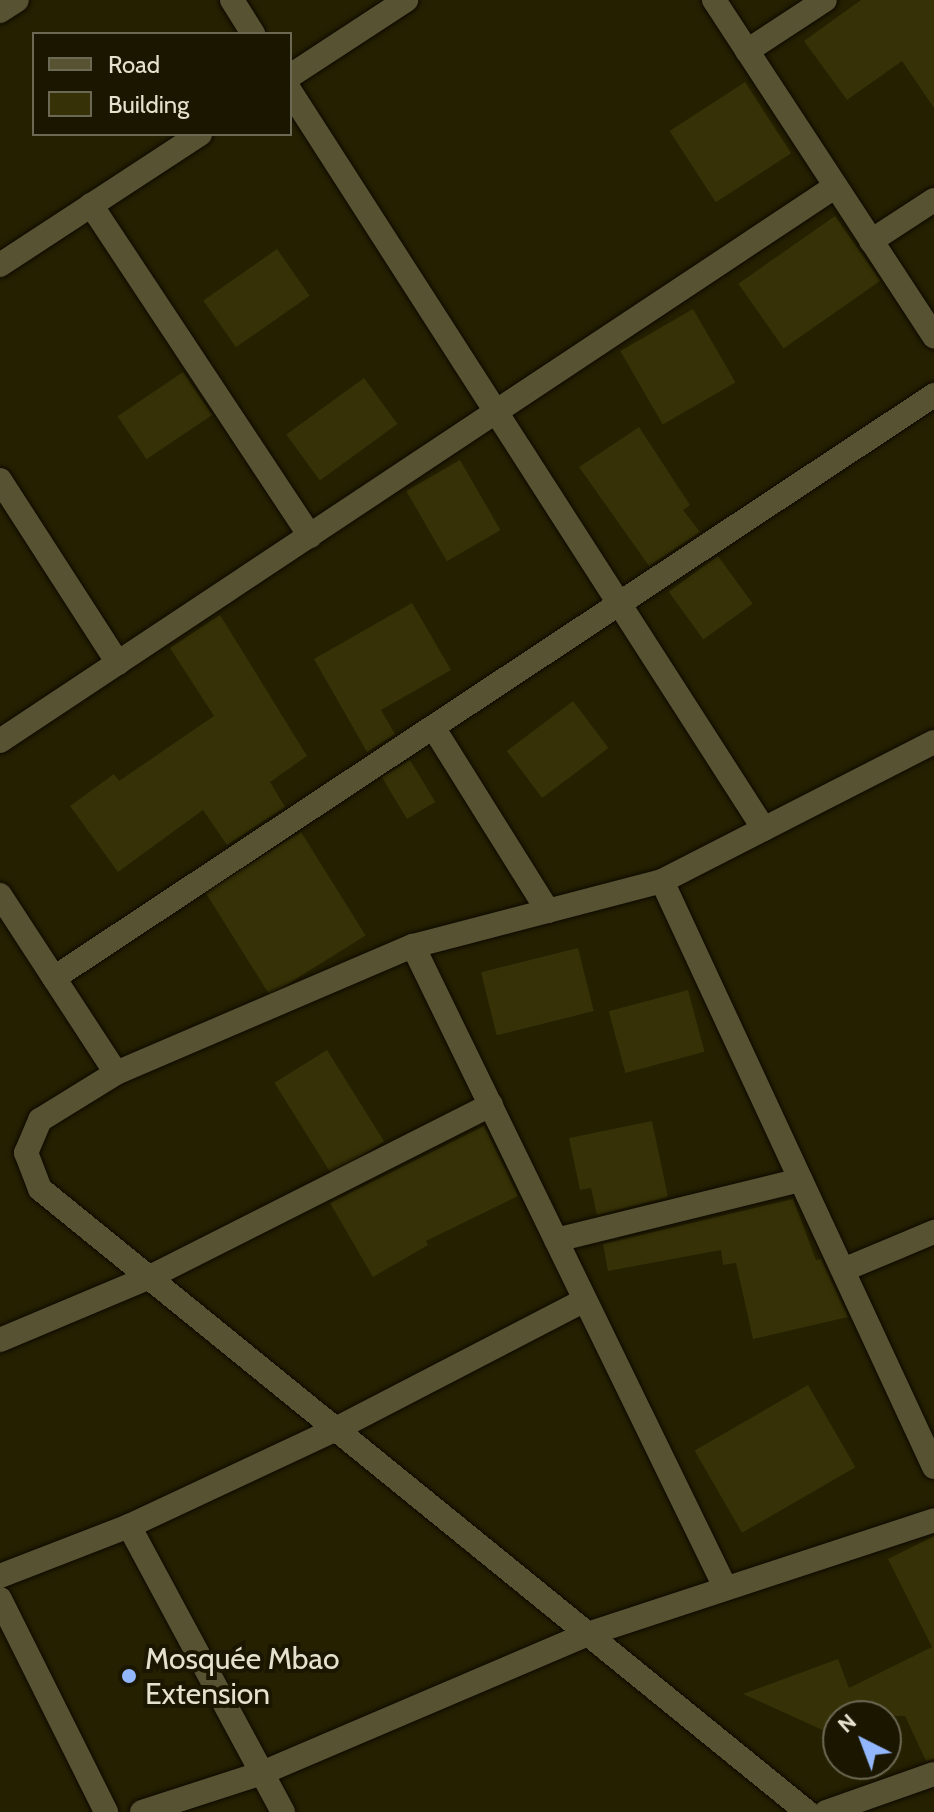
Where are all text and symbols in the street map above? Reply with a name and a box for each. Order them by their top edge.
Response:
legend [32,32,292,136]
text: Road [108,50,160,79]
text: Building [108,90,189,119]
place label: Mosquée Mbao Extension [145,1641,339,1712]
marker: Mosquée Mbao Extension [120,1667,138,1685]
north arrow [822,1700,902,1780]
text: N [832,1708,862,1739]

